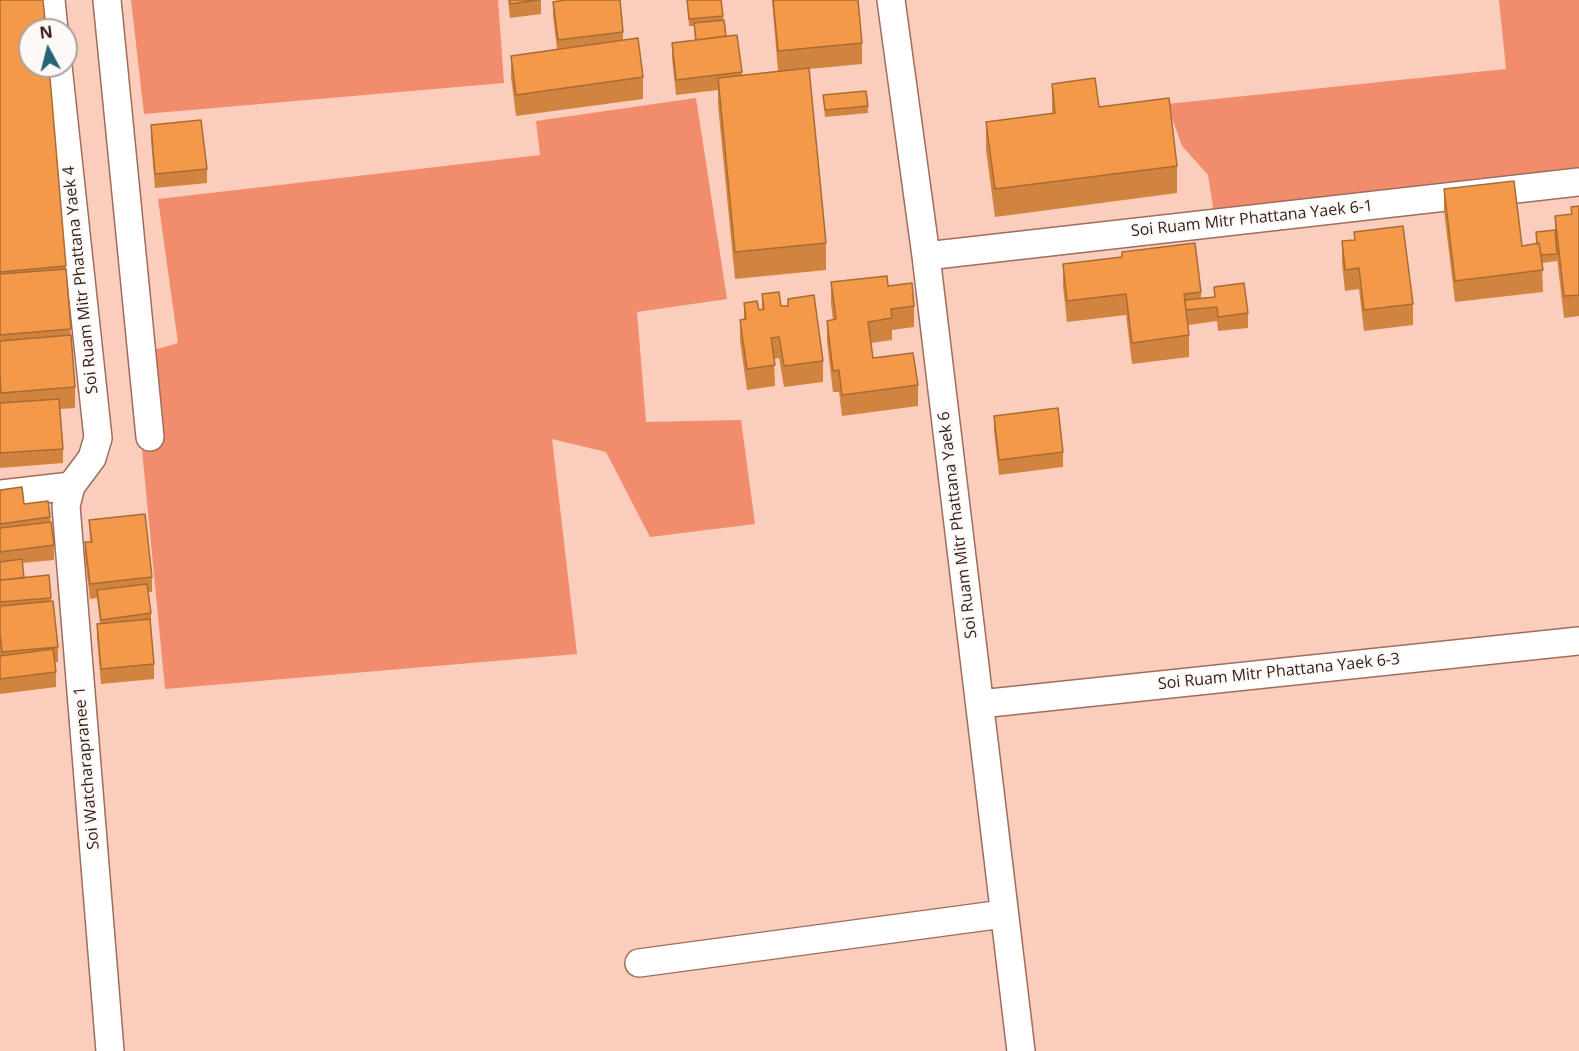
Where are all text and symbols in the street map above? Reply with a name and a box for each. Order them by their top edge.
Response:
north arrow [18,18,78,78]
text: N [38,20,54,44]
street label: Soi Ruam Mitr Phattana Yaek 4 [59,165,103,395]
street label: Soi Ruam Mitr Phattana Yaek 6-1 [1130,197,1374,241]
street label: Soi Ruam Mitr Phattana Yaek 6 [935,410,981,640]
street label: Soi Ruam Mitr Phattana Yaek 6-3 [1157,650,1401,694]
street label: Soi Watcharapranee 1 [70,685,104,851]

